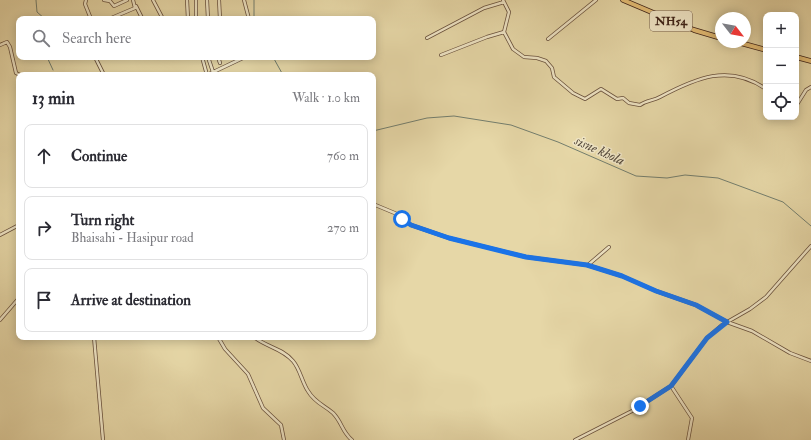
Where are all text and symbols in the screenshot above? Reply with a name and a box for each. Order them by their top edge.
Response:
road number: NH54 [650,11,692,31]
north arrow [715,12,751,48]
map controls [763,12,799,120]
button: + [763,12,799,48]
search box [16,16,376,60]
icon: search [30,27,52,49]
text: Search here [62,29,131,48]
button: − [763,48,799,84]
button: locate [763,84,799,120]
text: 13 min [32,88,75,109]
text: Walk · 1.0 km [292,90,360,106]
water label: sisne khola [571,132,628,169]
icon: ahead [33,145,55,167]
text: Continue [71,147,127,166]
text: 760 m [327,148,359,164]
route start [393,210,411,228]
text: Turn right [71,211,134,230]
icon: right [33,217,55,239]
text: 270 m [327,220,359,236]
text: Bhaisahi - Hasipur road [71,230,194,246]
icon: arrive [33,289,55,311]
text: Arrive at destination [71,291,191,310]
route end [631,397,649,415]

